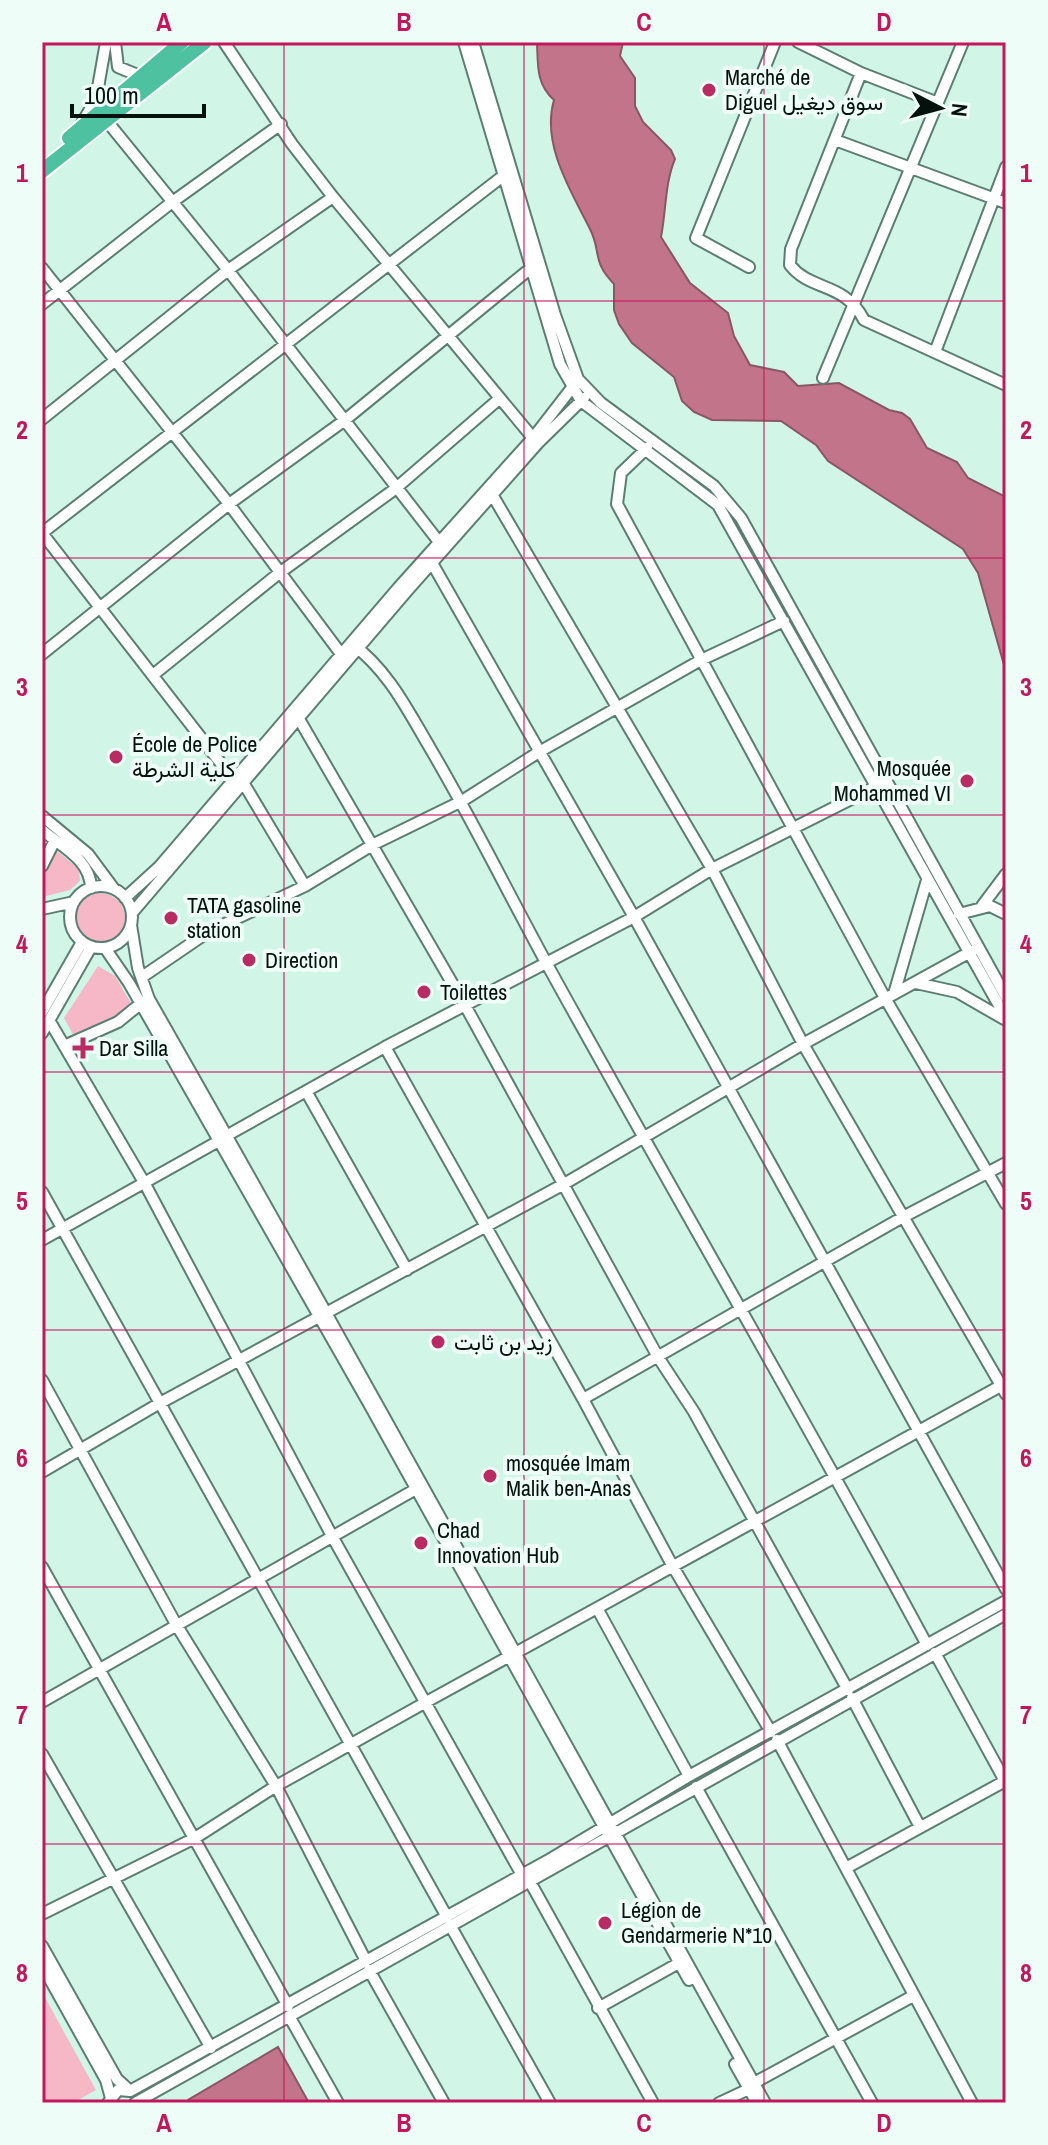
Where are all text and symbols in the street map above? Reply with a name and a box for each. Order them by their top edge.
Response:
text: A [156,4,172,39]
text: B [396,4,412,39]
text: C [636,4,652,39]
text: D [876,4,892,39]
place label: Marché de Diguel سوق ديغيل [725,62,883,117]
scale bar [72,68,204,118]
north arrow [900,68,980,148]
text: 100 m [84,79,139,111]
marker: Marché de Diguel سوق ديغيل [700,81,718,99]
text: N [944,102,975,118]
text: 1 [16,155,28,190]
text: 1 [1020,155,1032,190]
text: 2 [16,412,28,447]
text: 2 [1020,412,1032,447]
text: 3 [16,669,28,704]
text: 3 [1020,669,1032,704]
place label: École de Police كلية الشرطة [132,729,257,784]
marker: École de Police كلية الشرطة [107,748,125,766]
place label: Mosquée Mohammed VI [834,753,951,808]
marker: Mosquée Mohammed VI [958,772,976,790]
place label: TATA gasoline station [187,890,301,945]
marker: TATA gasoline station [162,909,180,927]
text: 4 [16,926,28,961]
text: 4 [1020,926,1032,961]
place label: Direction [265,945,338,975]
marker: Direction [240,951,258,969]
place label: Toilettes [440,977,507,1007]
marker: Toilettes [415,983,433,1001]
place label: Dar Silla [99,1033,168,1063]
marker: Dar Silla [74,1039,92,1057]
text: 5 [16,1183,28,1218]
text: 5 [1020,1183,1032,1218]
place label: زيد بن ثابت [454,1327,552,1357]
marker: زيد بن ثابت [429,1333,447,1351]
text: 6 [16,1440,28,1475]
text: 6 [1020,1440,1032,1475]
place label: mosquée Imam Malik ben-Anas [506,1448,631,1503]
marker: mosquée Imam Malik ben-Anas [481,1467,499,1485]
place label: Chad Innovation Hub [437,1515,559,1570]
marker: Chad Innovation Hub [412,1534,430,1552]
text: 7 [16,1697,28,1732]
text: 7 [1020,1697,1032,1732]
place label: Légion de Gendarmerie N*10 [621,1895,772,1950]
marker: Légion de Gendarmerie N*10 [596,1914,614,1932]
text: 8 [16,1955,28,1990]
text: 8 [1020,1955,1032,1990]
text: A [156,2105,172,2140]
text: B [396,2105,412,2140]
text: C [636,2105,652,2140]
text: D [876,2105,892,2140]

